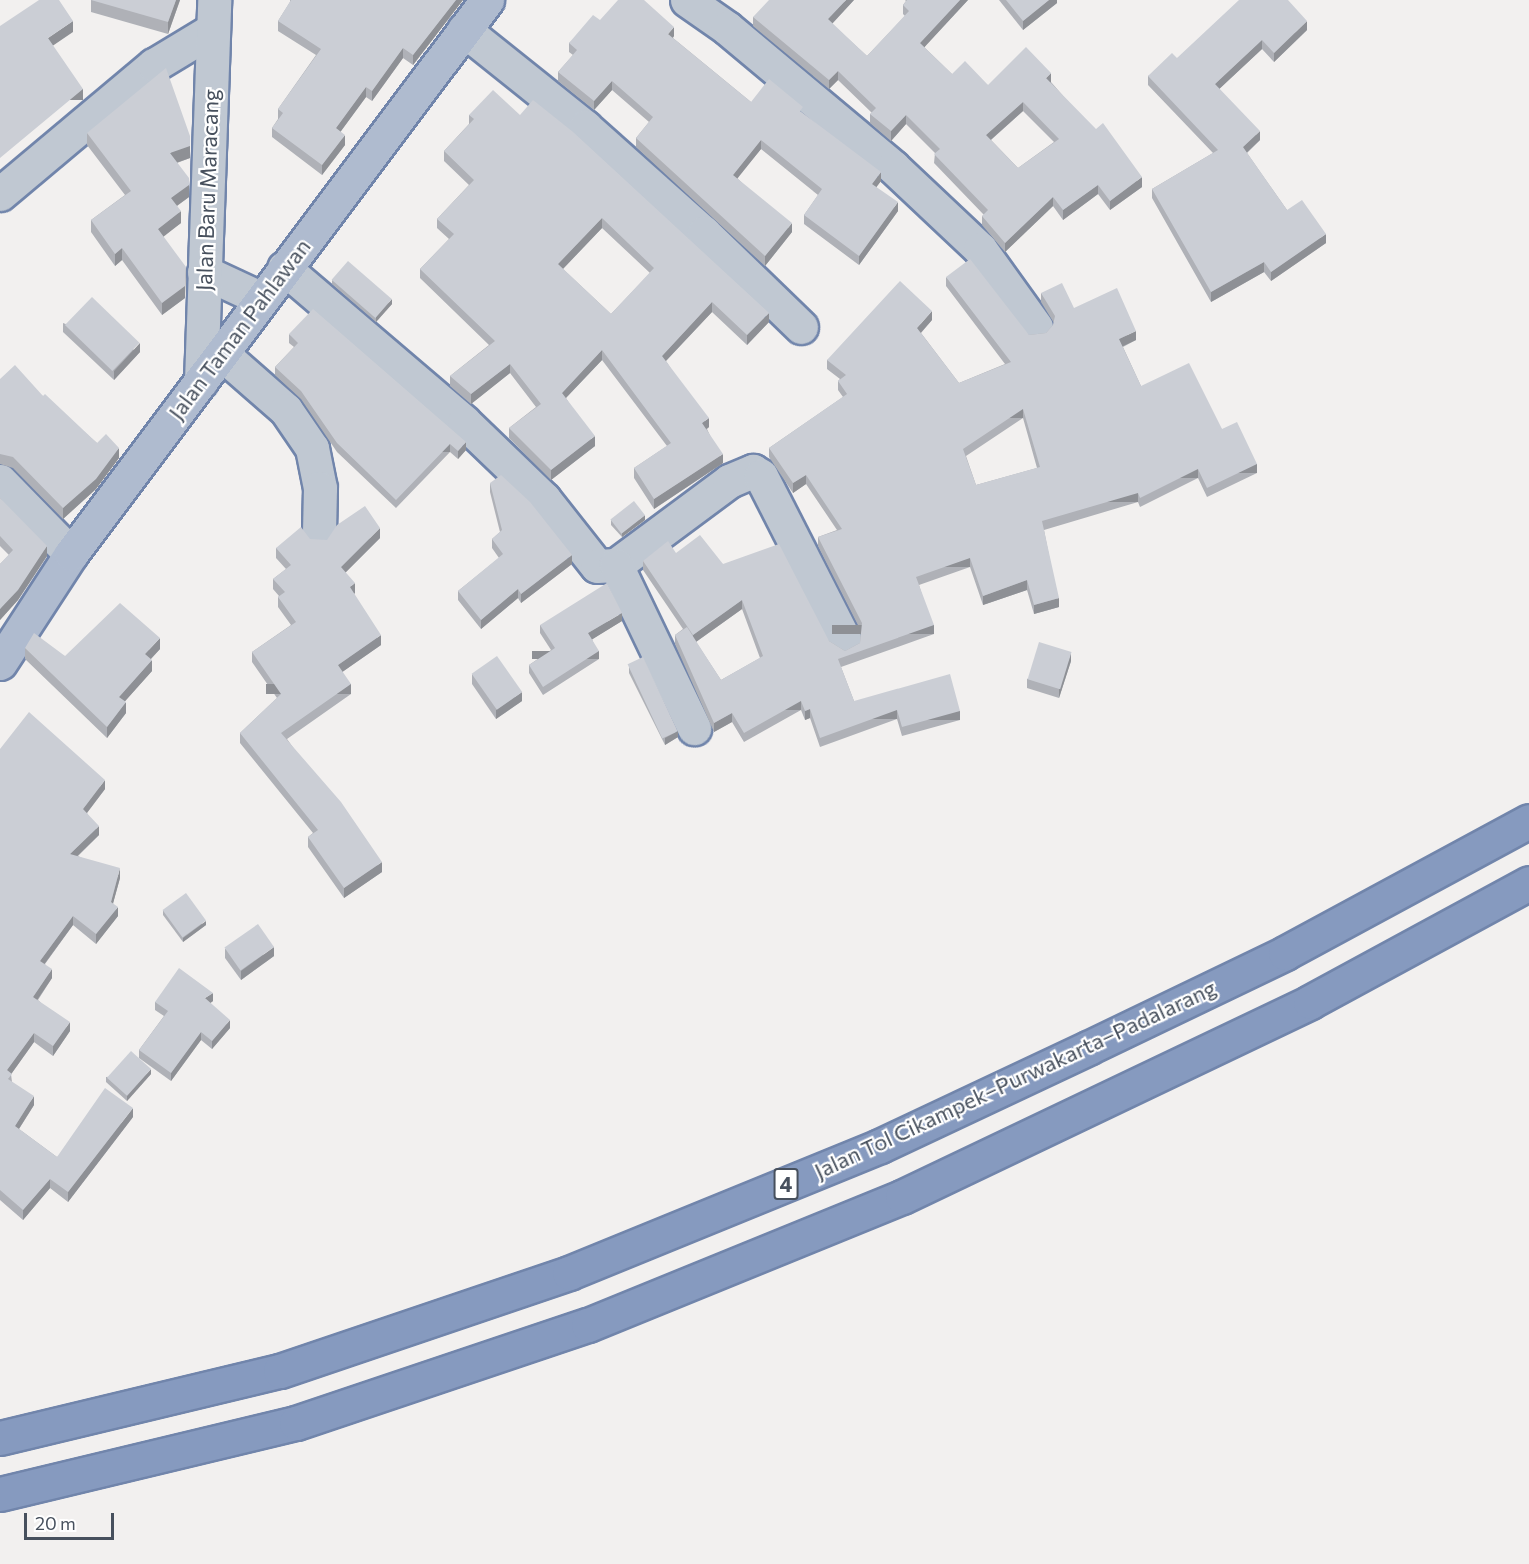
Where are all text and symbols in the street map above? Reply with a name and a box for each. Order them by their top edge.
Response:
street label: Jalan Baru Maracang [190,89,224,291]
street label: Jalan Taman Pahlawan [162,233,316,425]
street label: Jalan Tol Cikampek–Purwakarta–Padalarang [810,974,1220,1184]
road number: 4 [772,1166,800,1202]
scale bar [27,1501,117,1539]
text: 20 m [35,1512,76,1534]

